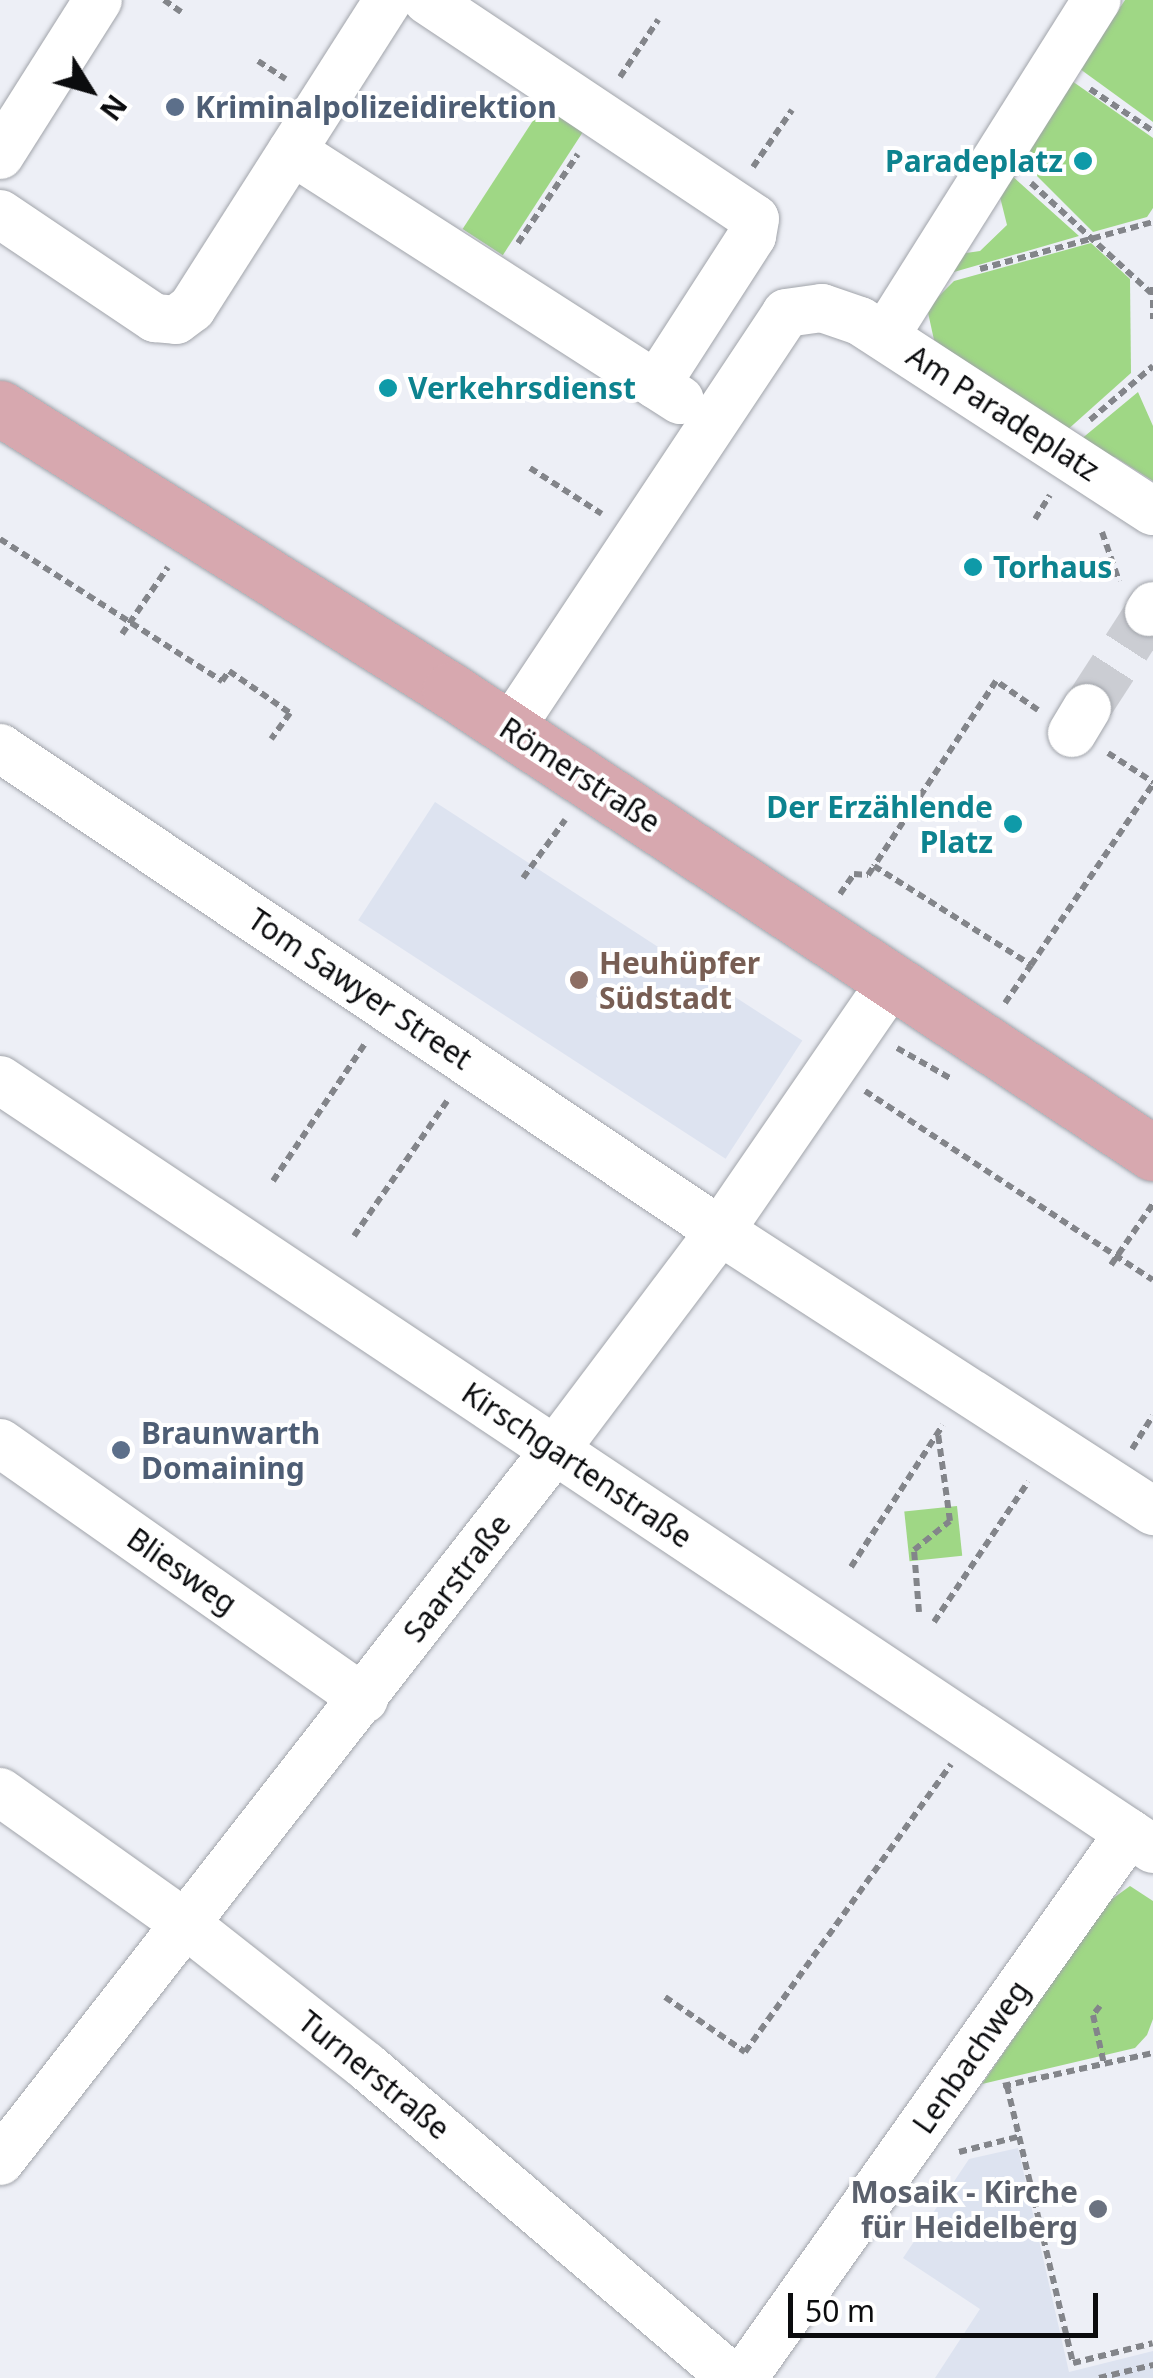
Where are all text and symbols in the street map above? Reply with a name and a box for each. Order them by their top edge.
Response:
north arrow [40,40,140,140]
text: N [92,88,136,129]
place label: Kriminalpolizeidirektion [195,89,557,125]
marker: Kriminalpolizeidirektion [164,96,186,118]
place label: Paradeplatz [885,143,1063,179]
marker: Paradeplatz [1072,150,1094,172]
street label: Am Paradeplatz [900,337,1106,489]
place label: Verkehrsdienst [408,370,636,406]
marker: Verkehrsdienst [377,377,399,399]
place label: Torhaus [993,549,1112,585]
marker: Torhaus [962,556,984,578]
street label: Römerstraße [493,710,667,840]
place label: Der Erzählende Platz [766,789,993,860]
marker: Der Erzählende Platz [1002,813,1024,835]
street label: Tom Sawyer Street [241,901,479,1077]
place label: Heuhüpfer Südstadt [599,945,760,1016]
marker: Heuhüpfer Südstadt [568,969,590,991]
street label: Kirschgartenstraße [455,1375,699,1555]
place label: Braunwarth Domaining [141,1415,320,1486]
marker: Braunwarth Domaining [110,1439,132,1461]
street label: Saarstraße [396,1507,518,1649]
street label: Bliesweg [120,1520,244,1622]
street label: Lenbachweg [905,1974,1037,2140]
street label: Turnerstraße [291,2003,457,2147]
place label: Mosaik - Kirche für Heidelberg [851,2174,1078,2244]
marker: Mosaik - Kirche für Heidelberg [1087,2198,1109,2220]
scale bar [793,2273,1103,2335]
text: 50 m [805,2290,875,2331]

